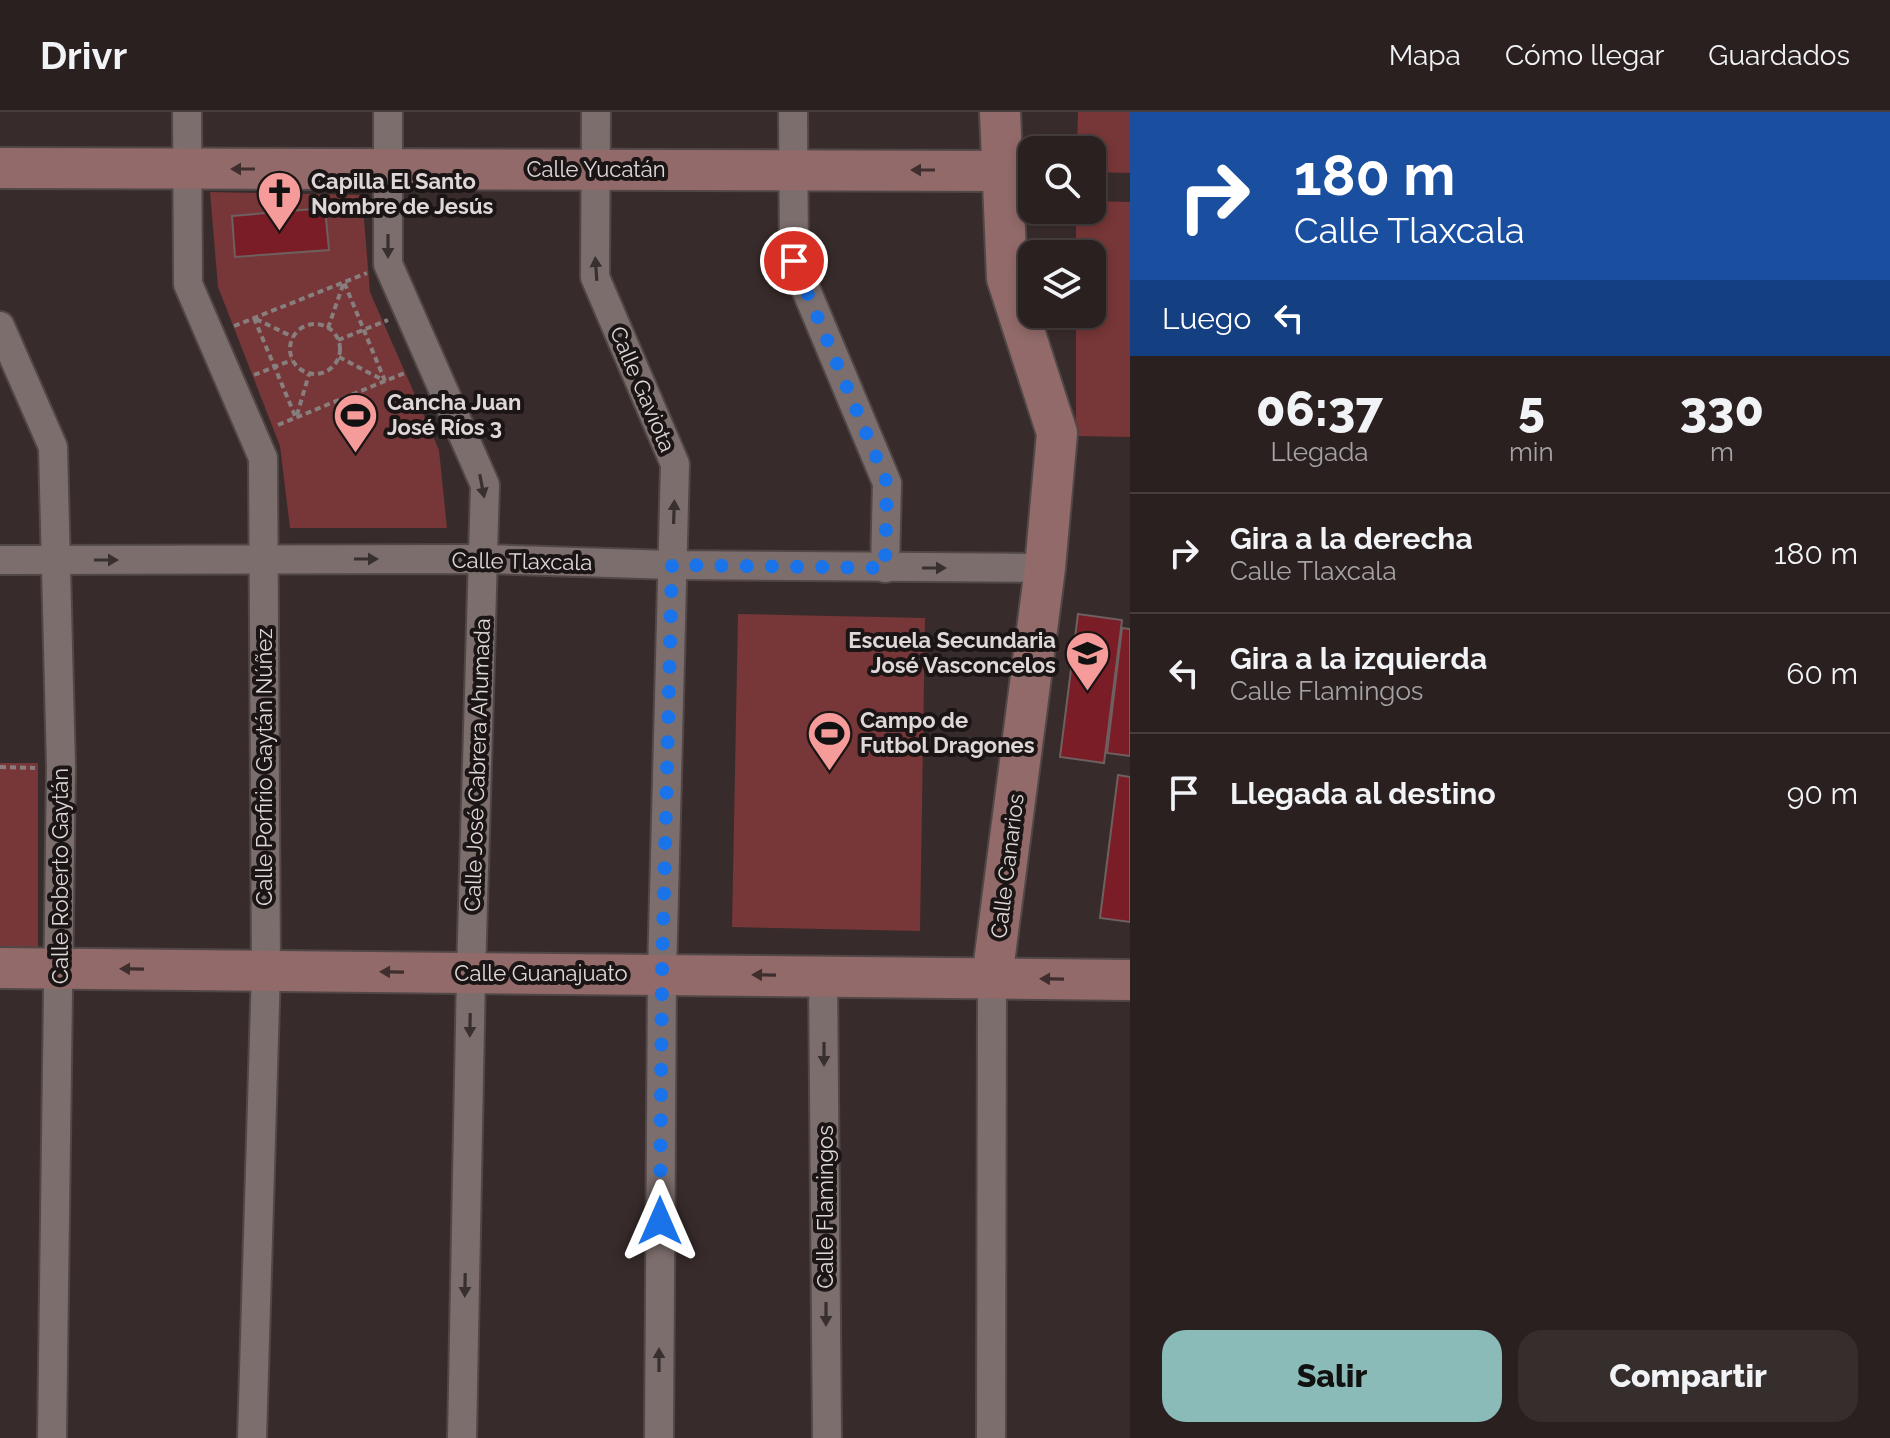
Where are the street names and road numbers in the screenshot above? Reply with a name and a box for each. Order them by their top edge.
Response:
street label: Calle Yucatán [526,156,666,182]
street label: Calle Gaviota [605,322,681,456]
street label: Calle Tlaxcala [451,547,593,575]
street label: Calle José Cabrera Ahumada [459,618,495,912]
street label: Calle Porfirio Gaytán Núñez [251,628,277,906]
street label: Calle Roberto Gaytán [47,768,73,984]
street label: Calle Canarios [985,792,1029,940]
street label: Calle Guanajuato [454,960,628,986]
street label: Calle Flamingos [812,1125,838,1289]

